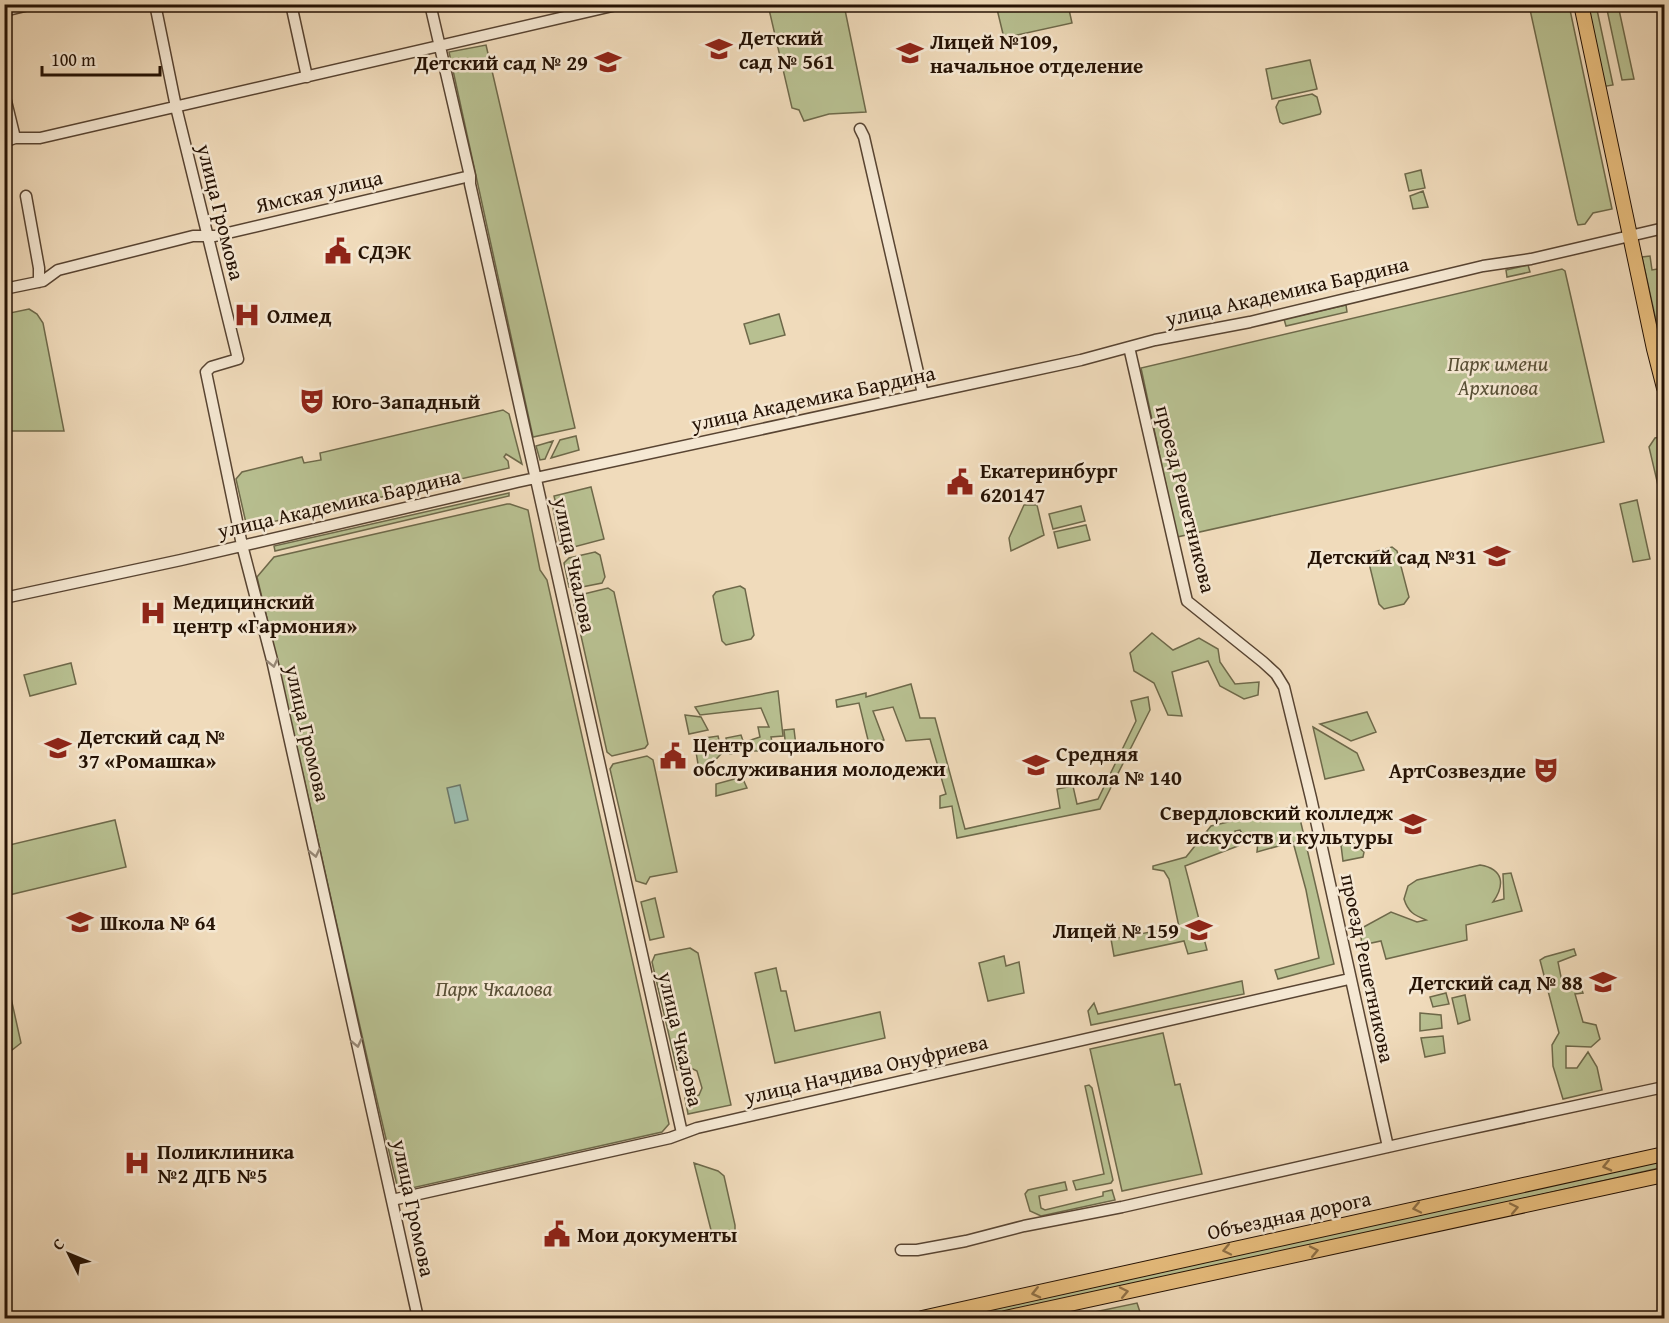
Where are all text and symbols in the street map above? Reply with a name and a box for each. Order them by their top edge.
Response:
place label: Детский сад № 561 [738,22,835,77]
place label: Лицей №109, начальное отделение [930,26,1143,81]
school or university icon: Детский сад № 561 [704,34,734,64]
school or university icon: Лицей №109, начальное отделение [895,38,925,68]
scale bar [42,39,160,77]
text: 100 m [51,46,96,73]
place label: Детский сад № 29 [413,47,588,78]
school or university icon: Детский сад № 29 [593,47,623,77]
street label: улица Громова [189,140,253,283]
street label: Ямская улица [251,161,386,221]
public building icon: СДЭК [323,236,353,266]
place label: СДЭК [358,236,411,267]
street label: улица Академика Бардина [1161,248,1412,334]
hospital icon: Олмед [232,300,262,330]
place label: Олмед [267,300,332,331]
park label: Парк имени Архипова [1448,348,1549,403]
street label: улица Академика Бардина [687,357,938,439]
theatre icon: Юго-Западный [297,386,327,416]
place label: Юго-Западный [332,386,480,417]
street label: проезд Решетникова [1148,402,1224,596]
place label: Екатеринбург 620147 [980,455,1118,510]
street label: улица Академика Бардина [213,460,464,546]
public building icon: Екатеринбург 620147 [945,467,975,497]
street label: улица Чкалова [545,493,604,636]
place label: Детский сад №31 [1307,541,1477,572]
school or university icon: Детский сад №31 [1482,541,1512,571]
place label: Медицинский центр «Гармония» [173,586,357,641]
hospital icon: Медицинский центр «Гармония» [138,598,168,628]
one-way arrow [265,657,278,667]
street label: улица Громова [277,661,339,804]
place label: Детский сад № 37 «Ромашка» [77,721,225,776]
place label: Центр социального обслуживания молодежи [693,729,946,784]
school or university icon: Детский сад № 37 «Ромашка» [43,733,73,763]
place label: Средняя школа № 140 [1056,738,1182,793]
public building icon: Центр социального обслуживания молодежи [658,741,688,771]
school or university icon: Средняя школа № 140 [1021,750,1051,780]
place label: АртСозвездие [1389,755,1526,786]
theatre icon: АртСозвездие [1531,755,1561,785]
place label: Свердловский колледж искусств и культуры [1160,797,1393,852]
school or university icon: Свердловский колледж искусств и культуры [1398,809,1428,839]
one-way arrow [308,848,321,858]
street label: проезд Решетникова [1333,871,1403,1065]
school or university icon: Школа № 64 [65,907,95,937]
place label: Школа № 64 [100,907,216,938]
place label: Лицей № 159 [1052,915,1179,946]
school or university icon: Лицей № 159 [1184,915,1214,945]
street label: улица Чкалова [650,967,712,1110]
place label: Детский сад № 88 [1408,967,1583,998]
school or university icon: Детский сад № 88 [1588,967,1618,997]
park label: Парк Чкалова [436,973,553,1004]
street label: улица Начдива Онуфриева [740,1026,991,1112]
one-way arrow [350,1038,363,1048]
place label: Поликлиника №2 ДГБ №5 [157,1136,294,1191]
street label: улица Громова [384,1136,444,1279]
hospital icon: Поликлиника №2 ДГБ №5 [122,1148,152,1178]
one-way arrow [1603,1159,1613,1172]
street label: Объездная дорога [1204,1183,1374,1247]
one-way arrow [1412,1201,1422,1214]
one-way arrow [1509,1202,1519,1215]
public building icon: Мои документы [542,1219,572,1249]
place label: Мои документы [577,1219,737,1250]
north arrow [39,1224,99,1284]
text: С [46,1232,70,1255]
one-way arrow [1222,1243,1232,1256]
one-way arrow [1309,1245,1319,1258]
one-way arrow [1031,1285,1041,1298]
one-way arrow [1118,1287,1128,1300]

